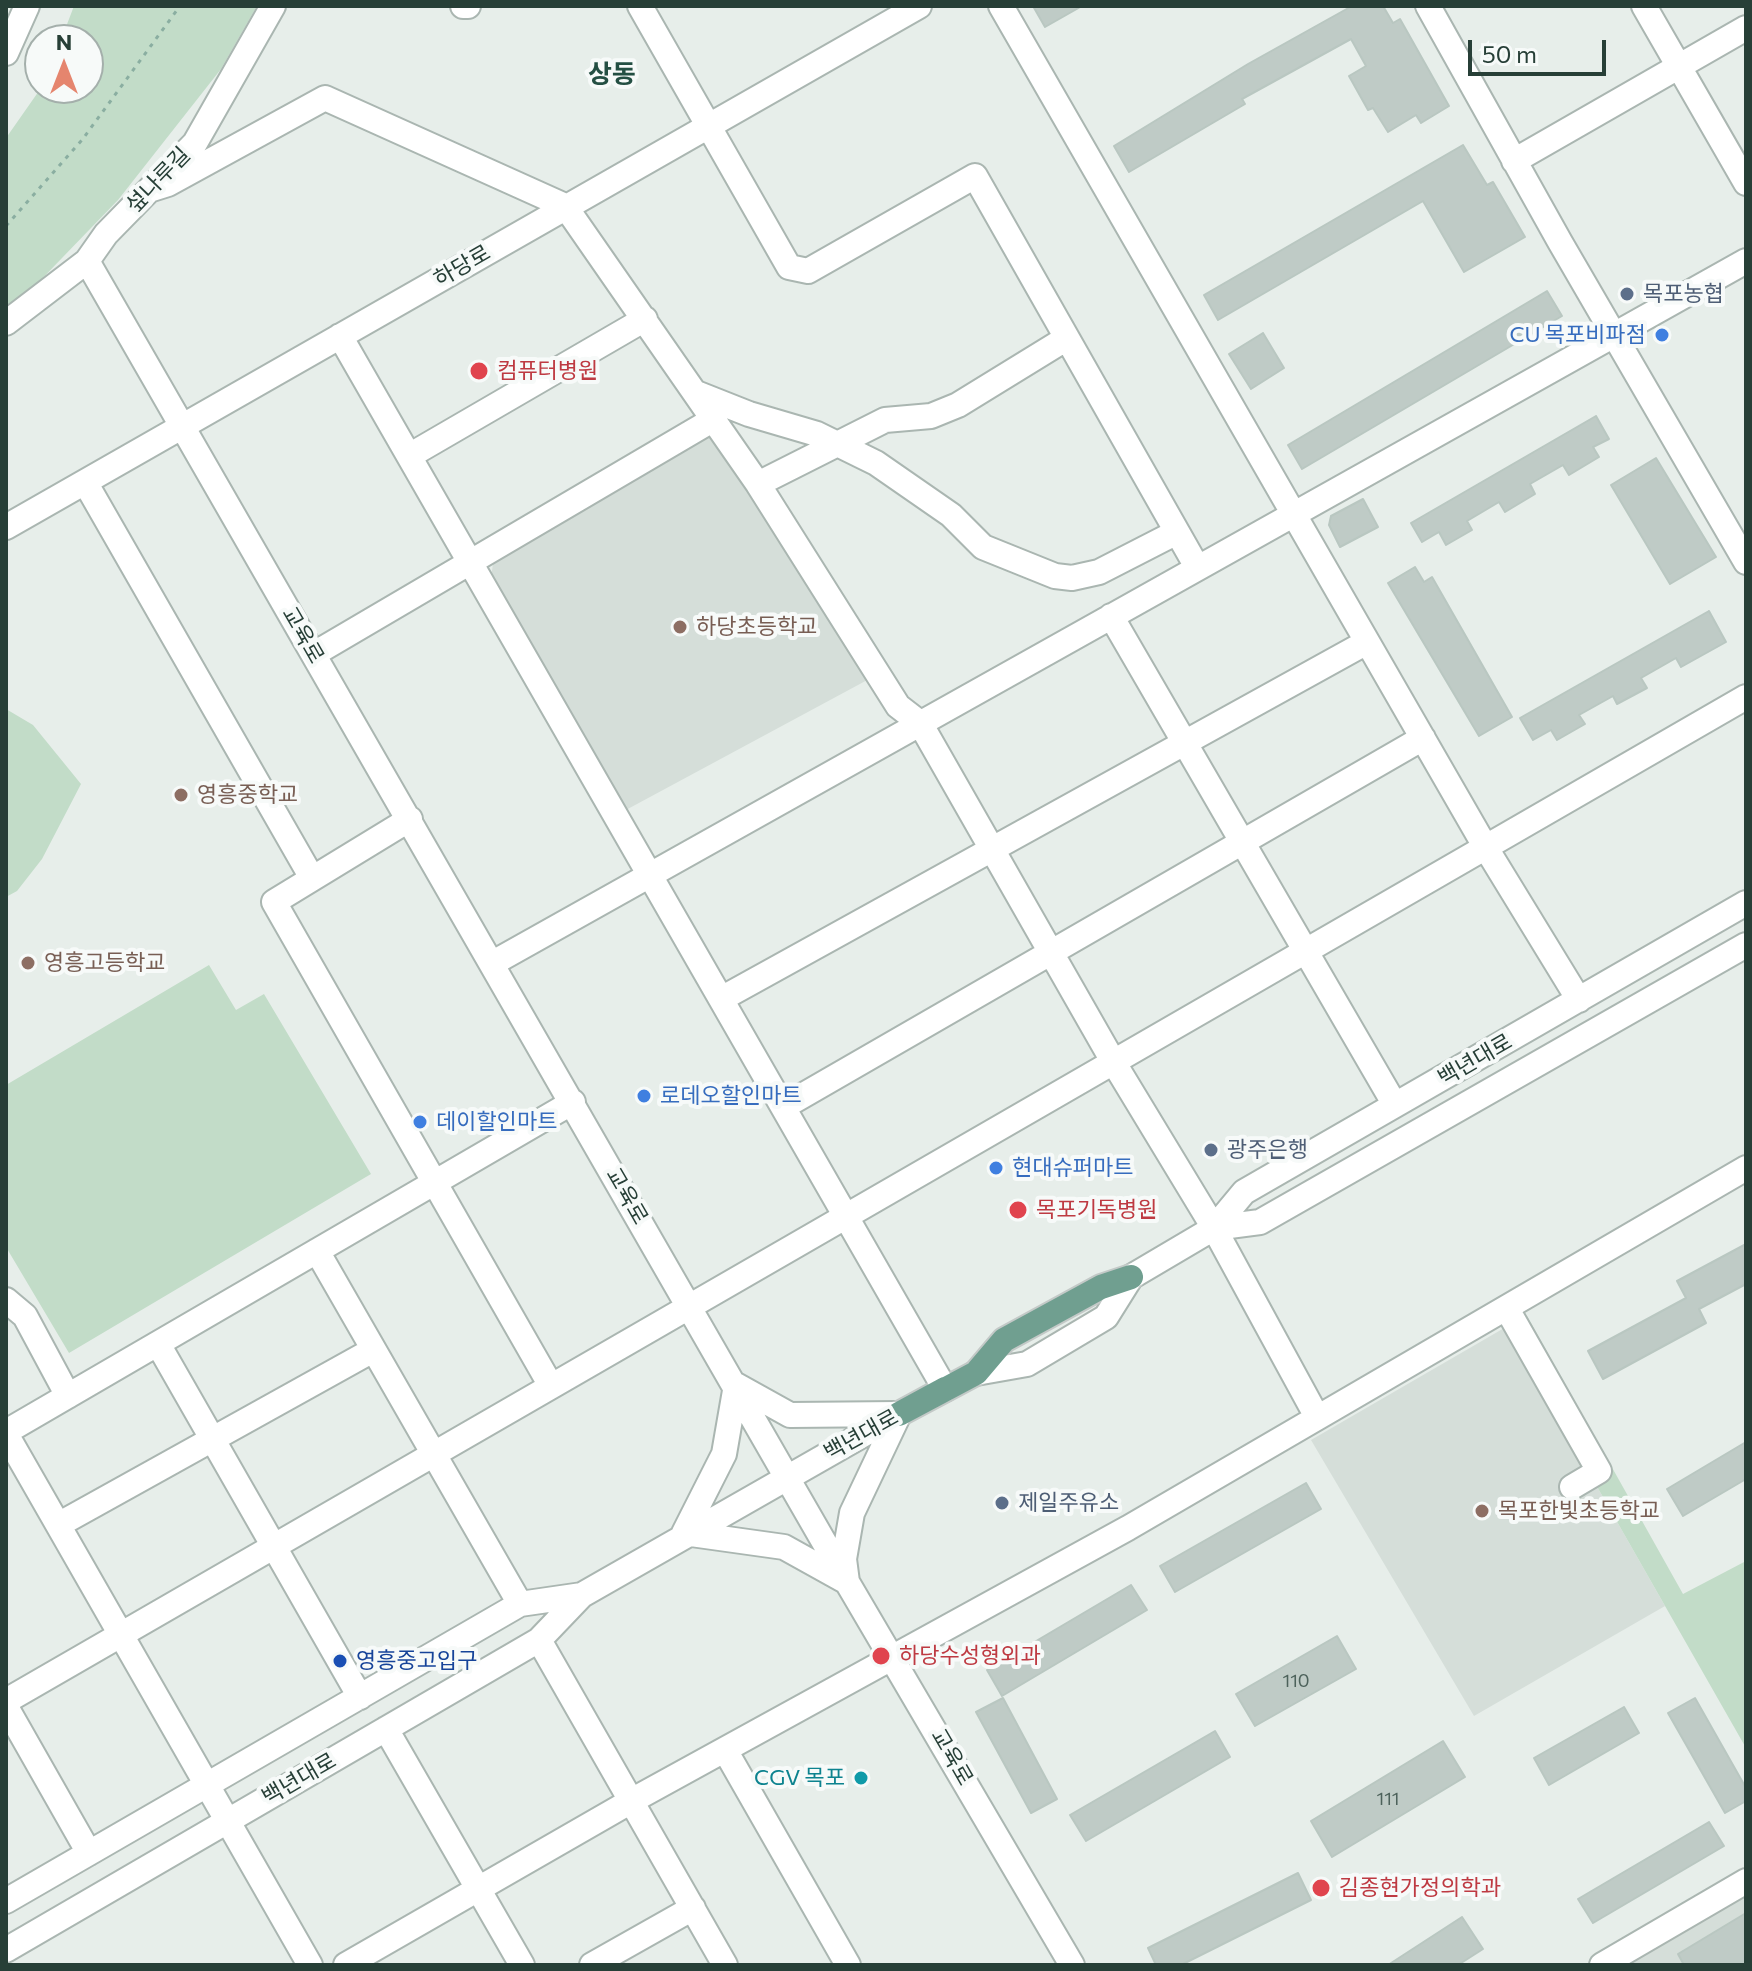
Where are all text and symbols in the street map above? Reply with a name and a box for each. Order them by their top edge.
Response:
north arrow [24,24,104,104]
scale bar [1472,24,1610,74]
text: N [56,28,72,55]
text: 50 m [1482,39,1537,68]
district label: 상동 [588,58,636,90]
street label: 섶나루길 [120,142,196,218]
street label: 하당로 [429,239,495,293]
place label: 목포농협 [1643,281,1724,307]
marker: 목포농협 [1618,285,1636,303]
place label: CU 목포비파점 [1509,322,1646,348]
marker: CU 목포비파점 [1653,326,1671,344]
place label: 컴퓨터병원 [497,358,598,384]
marker: 컴퓨터병원 [468,360,490,382]
street label: 교육로 [276,602,330,668]
place label: 하당초등학교 [696,614,817,640]
marker: 하당초등학교 [671,618,689,636]
place label: 영흥중학교 [197,782,298,808]
marker: 영흥중학교 [172,786,190,804]
place label: 영흥고등학교 [44,950,165,976]
marker: 영흥고등학교 [19,954,37,972]
street label: 백년대로 [1433,1028,1517,1092]
place label: 로데오할인마트 [660,1083,802,1109]
marker: 로데오할인마트 [635,1087,653,1105]
place label: 데이할인마트 [436,1109,557,1135]
marker: 데이할인마트 [411,1113,429,1131]
place label: 광주은행 [1227,1137,1308,1163]
marker: 광주은행 [1202,1141,1220,1159]
place label: 현대슈퍼마트 [1012,1155,1133,1181]
marker: 현대슈퍼마트 [987,1159,1005,1177]
street label: 교육로 [600,1163,654,1229]
place label: 목포기독병원 [1036,1197,1157,1223]
marker: 목포기독병원 [1007,1199,1029,1221]
street label: 백년대로 [819,1404,903,1466]
place label: 제일주유소 [1018,1490,1119,1516]
marker: 제일주유소 [993,1494,1011,1512]
place label: 목포한빛초등학교 [1498,1498,1660,1524]
marker: 목포한빛초등학교 [1473,1502,1491,1520]
place label: 하당수성형외과 [899,1643,1041,1669]
marker: 하당수성형외과 [870,1645,892,1667]
place label: 영흥중고입구 [356,1648,477,1674]
marker: 영흥중고입구 [331,1652,349,1670]
house number: 110 [1282,1670,1310,1692]
street label: 교육로 [925,1724,979,1790]
street label: 백년대로 [257,1747,341,1811]
place label: CGV 목포 [754,1765,845,1791]
marker: CGV 목포 [852,1769,870,1787]
house number: 111 [1376,1788,1400,1810]
place label: 김종현가정의학과 [1339,1875,1501,1901]
marker: 김종현가정의학과 [1310,1877,1332,1899]

